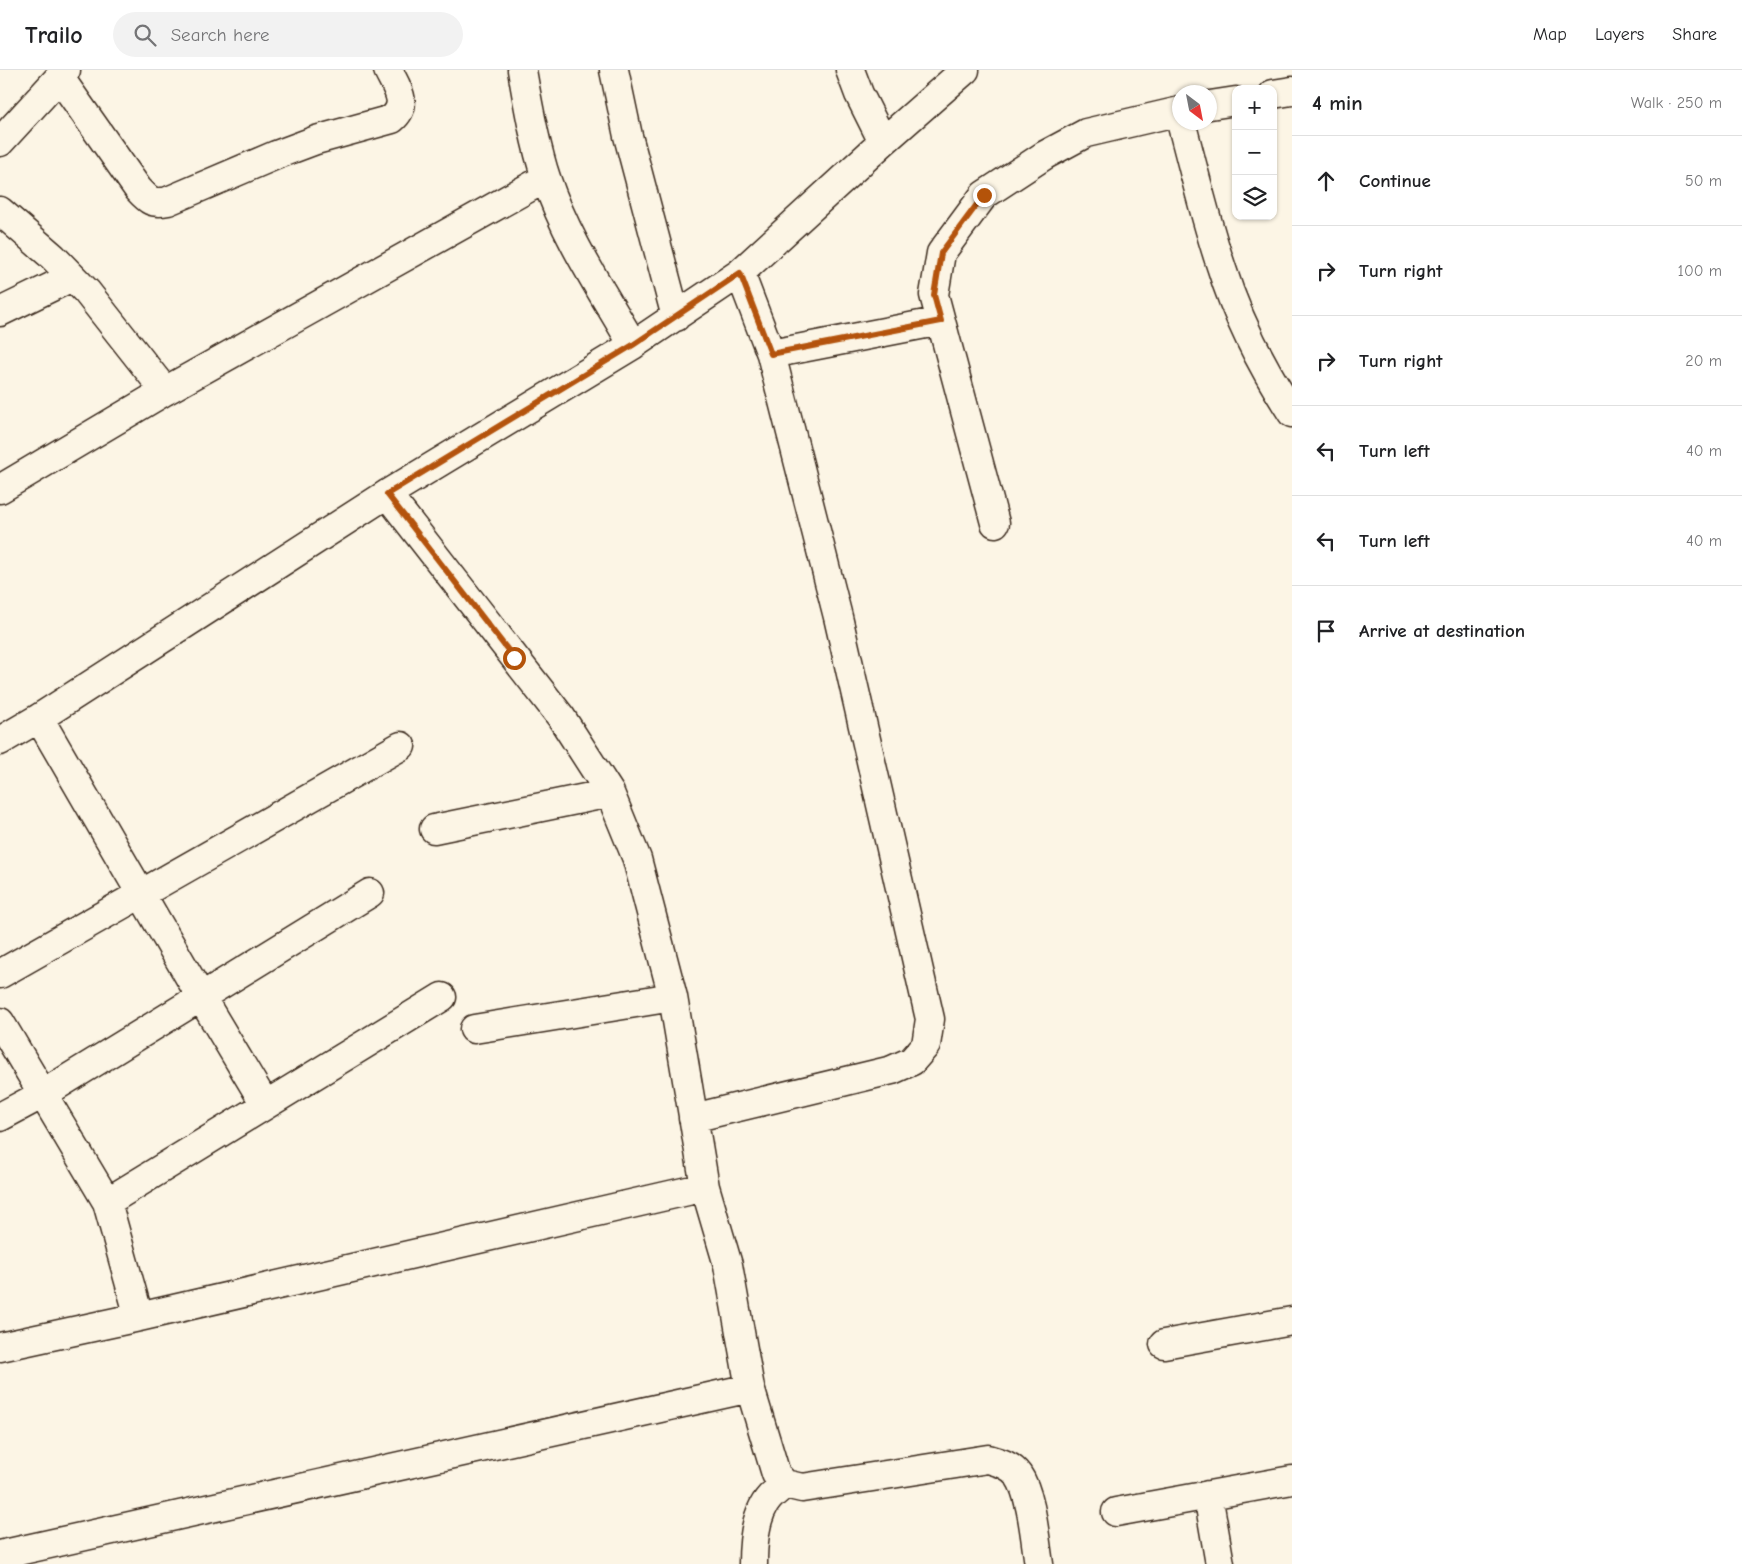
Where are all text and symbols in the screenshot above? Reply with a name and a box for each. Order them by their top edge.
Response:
search box [113,12,463,57]
text: Trailo [25,21,83,49]
icon: search [131,21,159,49]
text: Search here [171,24,270,46]
text: Map [1533,24,1567,45]
text: Layers [1595,24,1644,45]
text: Share [1672,24,1717,45]
north arrow [1172,85,1217,130]
map controls [1232,85,1277,220]
button: + [1232,85,1277,130]
text: 4 min [1312,91,1363,115]
text: Walk · 250 m [1631,94,1722,112]
button: − [1232,130,1277,175]
icon: ahead [1312,167,1340,195]
text: Continue [1359,170,1431,192]
text: 50 m [1685,172,1722,190]
button: layers [1232,175,1277,220]
route end [973,184,996,207]
icon: right [1312,257,1340,285]
text: Turn right [1359,260,1443,282]
text: 100 m [1678,262,1722,280]
icon: right [1312,347,1340,375]
text: Turn right [1359,350,1443,372]
text: 20 m [1685,352,1722,370]
icon: left [1312,437,1340,465]
text: Turn left [1359,440,1430,462]
text: 40 m [1686,442,1722,460]
icon: left [1312,527,1340,555]
text: Turn left [1359,530,1430,552]
text: 40 m [1686,532,1722,550]
icon: arrive [1312,617,1340,645]
text: Arrive at destination [1359,620,1525,642]
route start [503,647,526,670]

